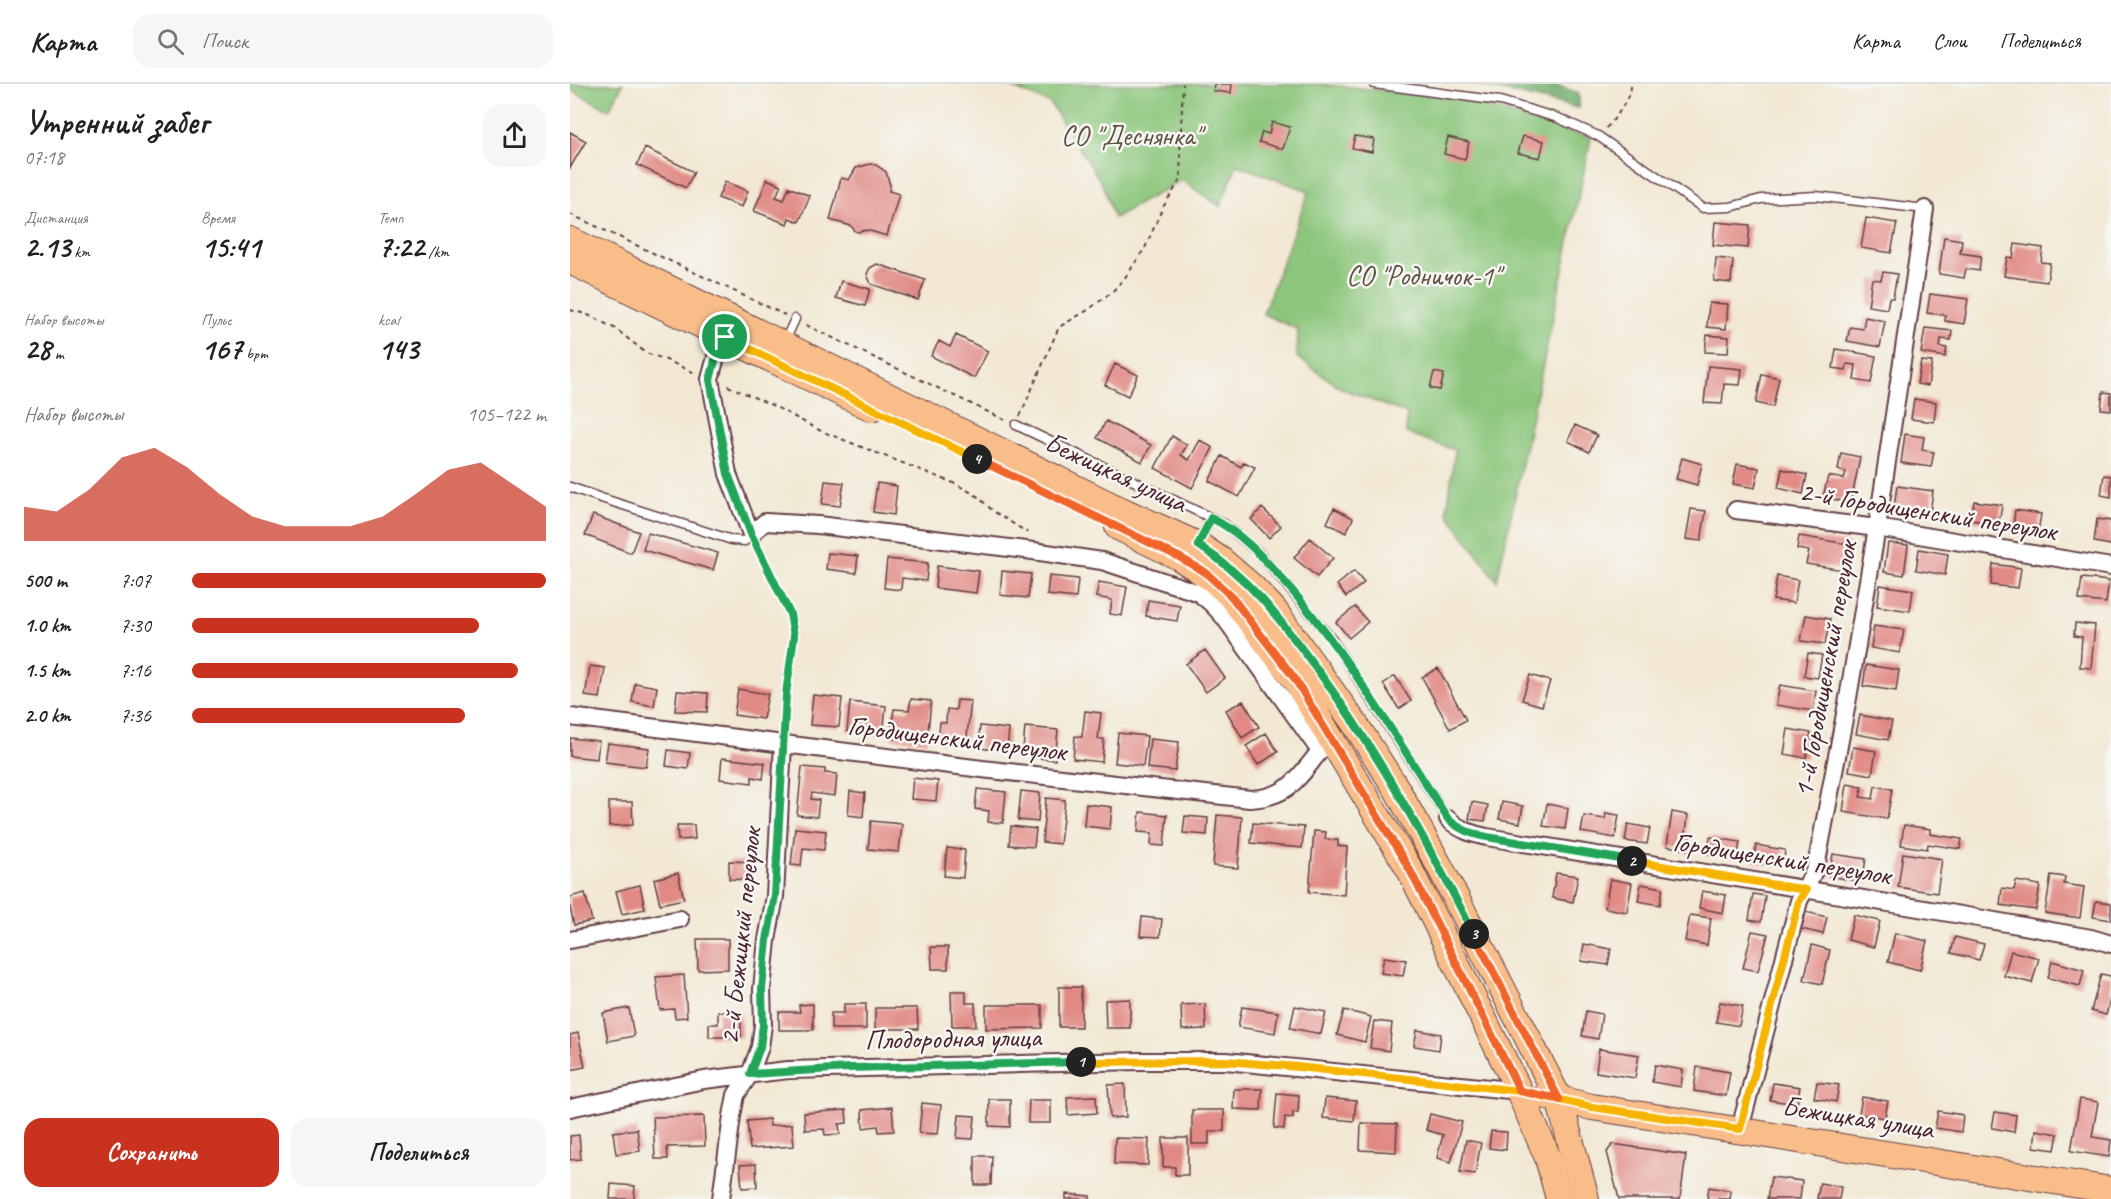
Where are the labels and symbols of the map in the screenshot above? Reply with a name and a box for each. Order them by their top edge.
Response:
park label: СО "Деснянка" [1061,118,1206,153]
park label: СО "Родничок-1" [1346,258,1505,293]
pin [699,311,750,362]
street label: Бежицкая улица [1040,424,1194,521]
pin: 4 [962,444,992,474]
street label: 2-й Городищенский переулок [1797,473,2062,549]
street label: 1-й Городищенский переулок [1785,535,1865,800]
street label: Городищенский переулок [846,707,1071,769]
street label: 2-й Бежицкий переулок [711,823,769,1046]
street label: Городищенский переулок [1671,824,1896,893]
pin: 2 [1617,846,1647,876]
pin: 3 [1459,919,1489,949]
street label: Плодородная улица [865,1019,1043,1057]
pin: 1 [1066,1047,1096,1077]
street label: Бежицкая улица [1780,1088,1938,1146]

